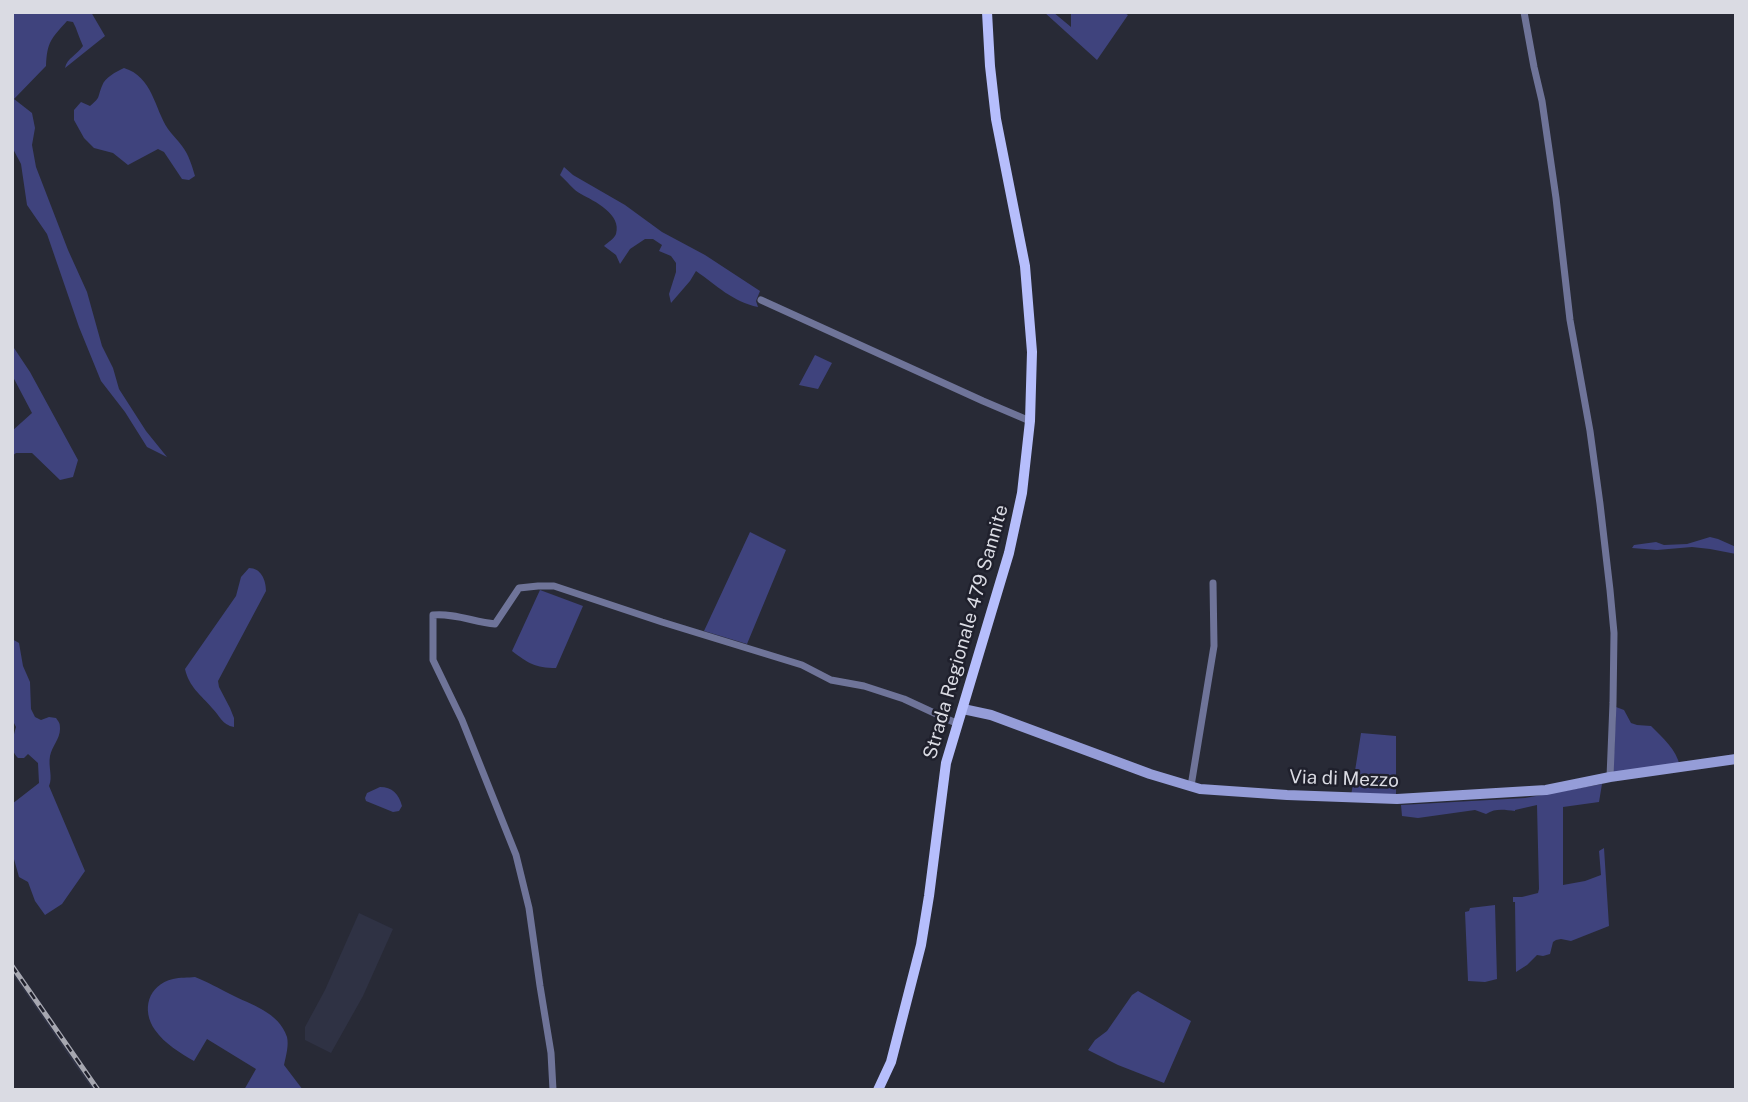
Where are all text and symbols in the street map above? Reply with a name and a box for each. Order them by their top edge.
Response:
street label: Strada Regionale 479 Sannite [919,502,1013,762]
street label: Via di Mezzo [1289,766,1399,792]

